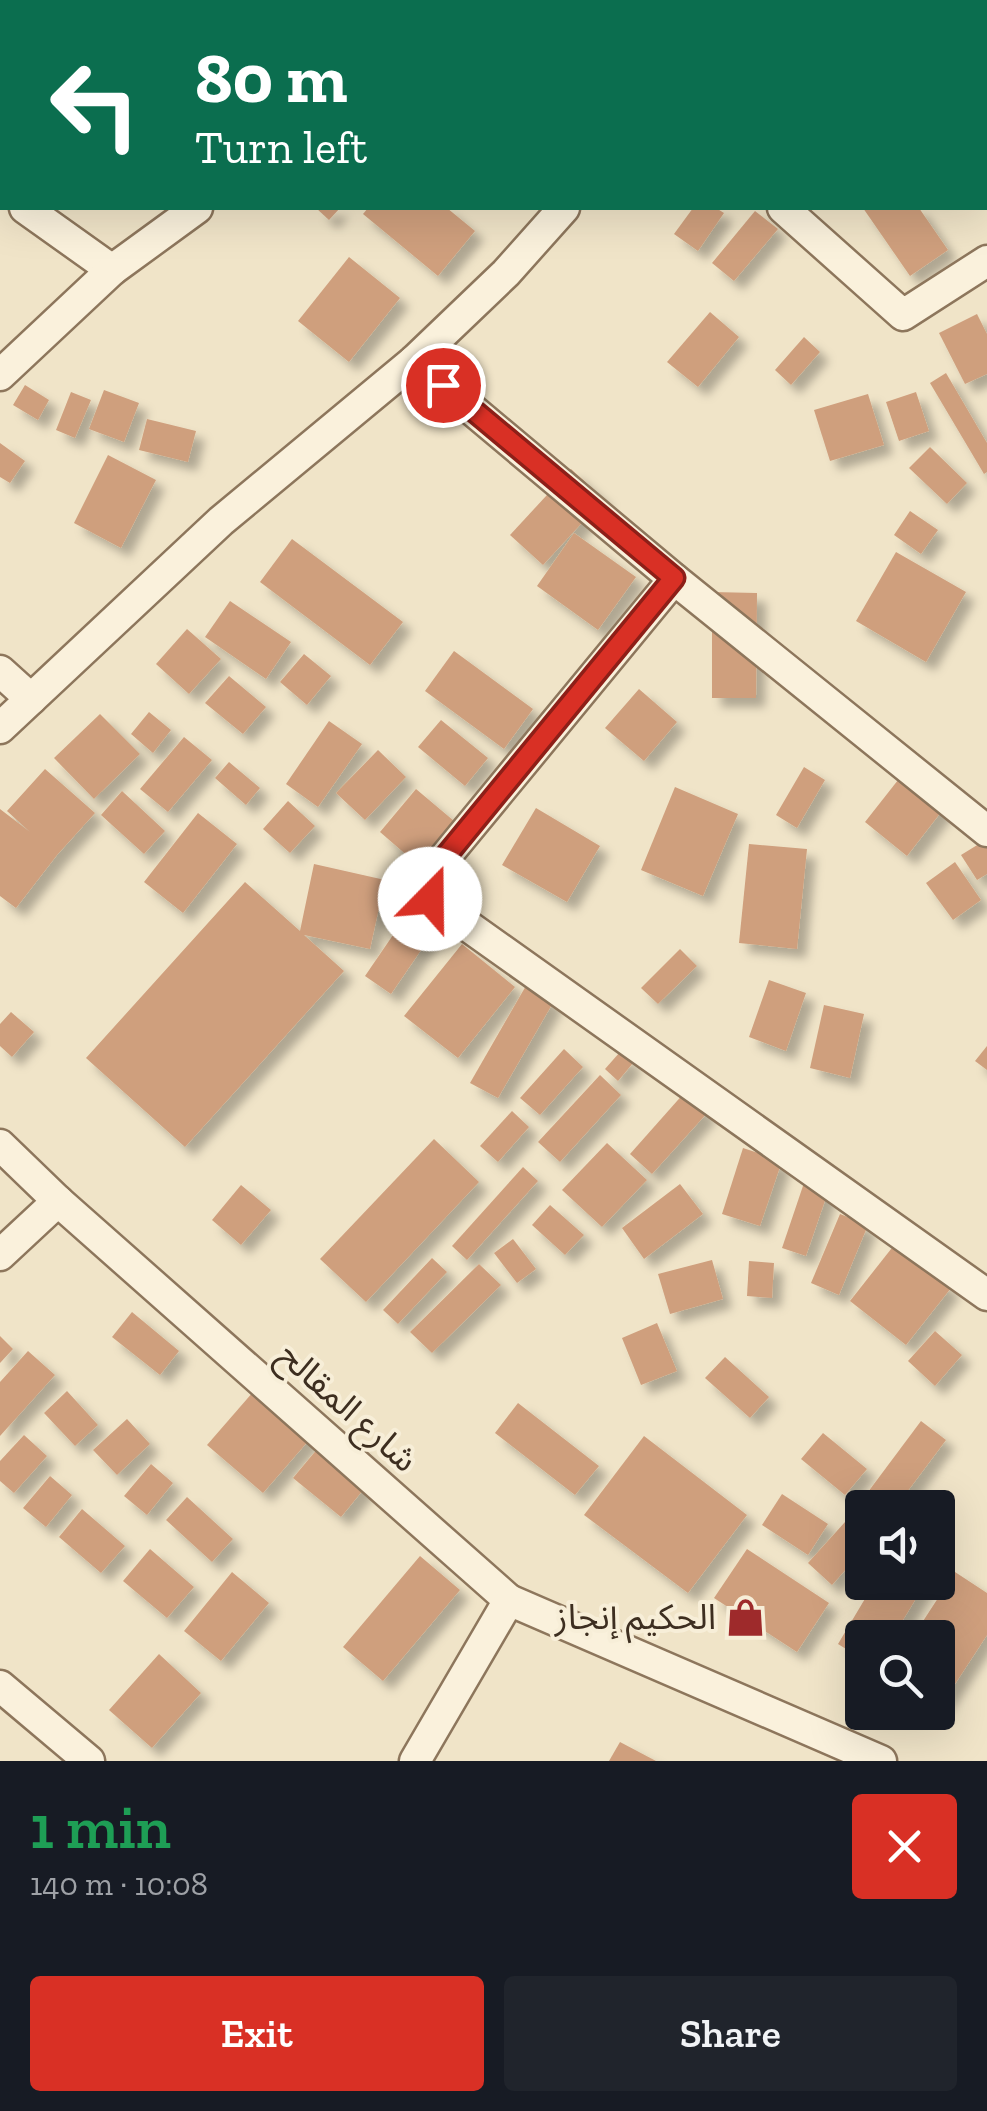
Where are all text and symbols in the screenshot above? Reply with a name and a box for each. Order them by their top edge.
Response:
text: 80 m [195,36,347,120]
icon: left [30,40,160,170]
text: Turn left [195,121,367,175]
pin [401,343,486,428]
icon: arrive [416,358,471,413]
position arrow [378,847,482,951]
street label: شارع المقالح [266,1333,426,1484]
map controls [845,1490,955,1730]
button: sound [845,1490,955,1600]
place label: الحكيم إنجاز [554,1596,716,1644]
shop icon: الحكيم إنجاز [725,1596,767,1638]
button: search [845,1620,955,1730]
text: 1 min [30,1791,171,1863]
button: close [852,1794,957,1899]
text: 140 m · 10:08 [30,1865,208,1903]
button: Exit [30,1976,484,2091]
button: Share [504,1976,957,2091]

